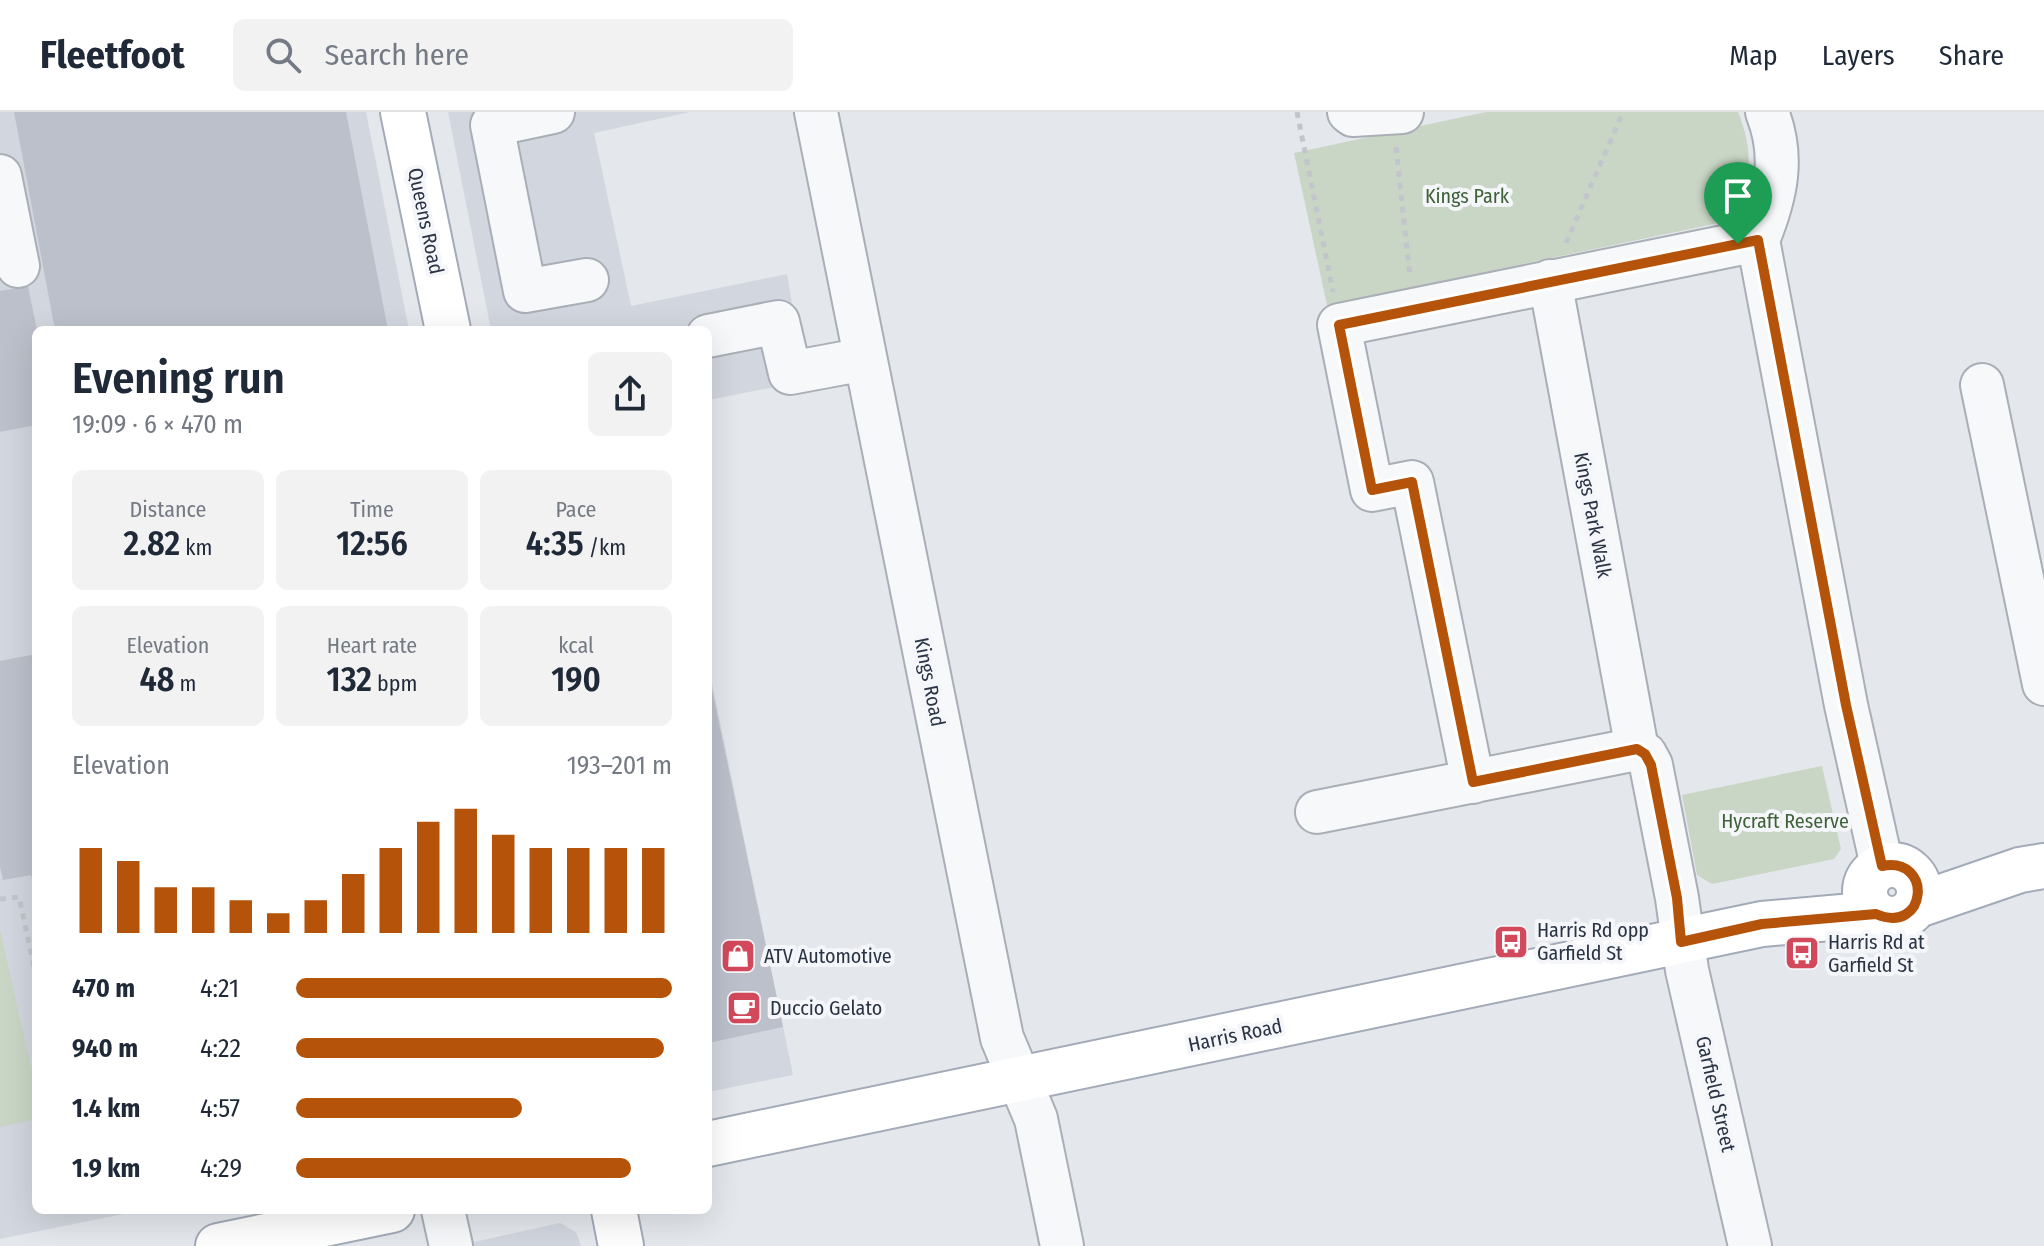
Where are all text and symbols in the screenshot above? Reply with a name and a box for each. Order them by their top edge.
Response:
search box [233,19,793,91]
text: Fleetfoot [40,32,185,78]
icon: search [261,33,305,77]
text: Search here [325,37,469,73]
text: Map [1729,39,1778,72]
text: Layers [1822,39,1895,72]
text: Share [1939,39,2004,72]
pin [1704,162,1772,244]
street label: Queens Road [403,166,449,276]
icon: arrive [1716,174,1760,218]
park label: Kings Park [1425,184,1510,208]
text: Evening run [72,352,285,405]
button: share [588,352,672,436]
text: 19:09 · 6 × 470 m [72,409,243,440]
street label: Kings Park Walk [1569,450,1617,581]
text: Distance [129,496,207,523]
text: Time [350,496,394,523]
text: Pace [555,496,597,523]
text: 2.82 [124,523,180,564]
text: 12:56 [336,523,408,564]
text: 4:35 [526,523,584,564]
text: km [180,534,212,561]
text: /km [584,534,626,561]
text: Elevation [127,632,209,659]
text: Heart rate [327,632,417,659]
text: kcal [558,632,594,659]
street label: Kings Road [910,635,950,729]
text: 48 [139,659,174,700]
text: 132 [327,659,372,700]
text: 190 [551,659,601,700]
text: m [174,670,197,697]
text: bpm [372,670,417,697]
text: Elevation [72,750,170,781]
text: 193–201 m [567,750,672,781]
park label: Hycraft Reserve [1721,809,1849,833]
place label: Harris Rd opp Garfield St [1537,918,1649,965]
bus stop icon: Harris Rd opp Garfield St [1492,923,1530,961]
place label: Harris Rd at Garfield St [1828,930,1925,977]
bus stop icon: Harris Rd at Garfield St [1783,934,1821,972]
shop icon: ATV Automotive [719,937,757,975]
place label: ATV Automotive [764,944,892,968]
text: 470 m [72,973,135,1004]
text: 4:21 [200,973,239,1004]
cafe icon: Duccio Gelato [725,989,763,1027]
place label: Duccio Gelato [770,996,882,1020]
street label: Harris Road [1186,1013,1284,1057]
text: 940 m [72,1033,138,1064]
text: 4:22 [200,1033,241,1064]
street label: Garfield Street [1691,1034,1741,1155]
text: 1.4 km [72,1093,140,1124]
text: 4:57 [200,1093,240,1124]
text: 1.9 km [72,1153,140,1184]
text: 4:29 [200,1153,242,1184]

